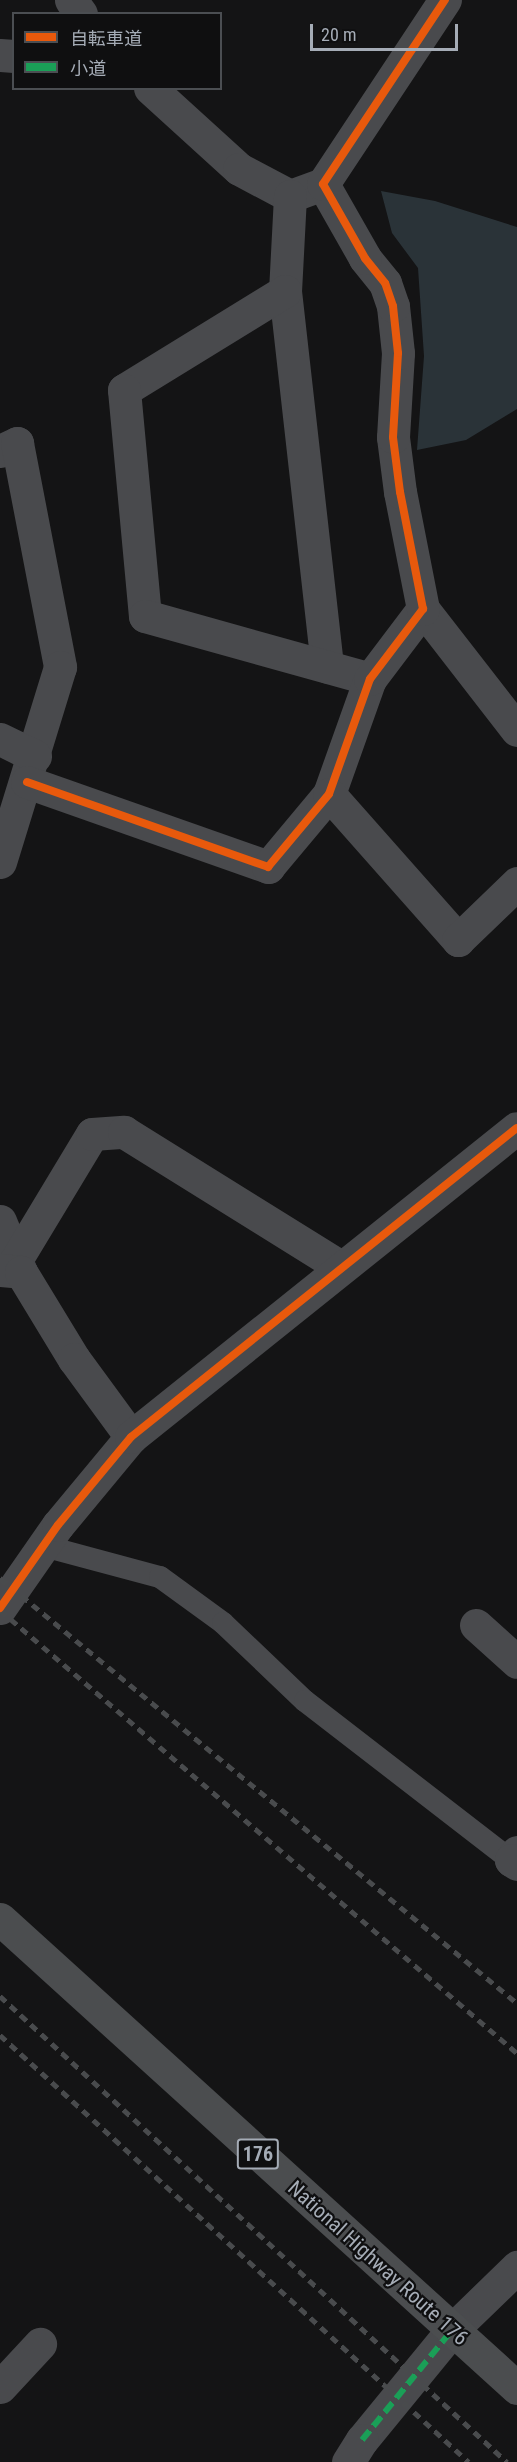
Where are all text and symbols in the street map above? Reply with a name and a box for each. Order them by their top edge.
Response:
legend [12,12,222,90]
scale bar [313,12,462,50]
text: 20 m [321,24,356,45]
text: 自転車道 [70,28,142,49]
text: 小道 [70,58,106,79]
road number: 176 [236,2137,280,2171]
street label: National Highway Route 176 [283,2175,473,2351]

